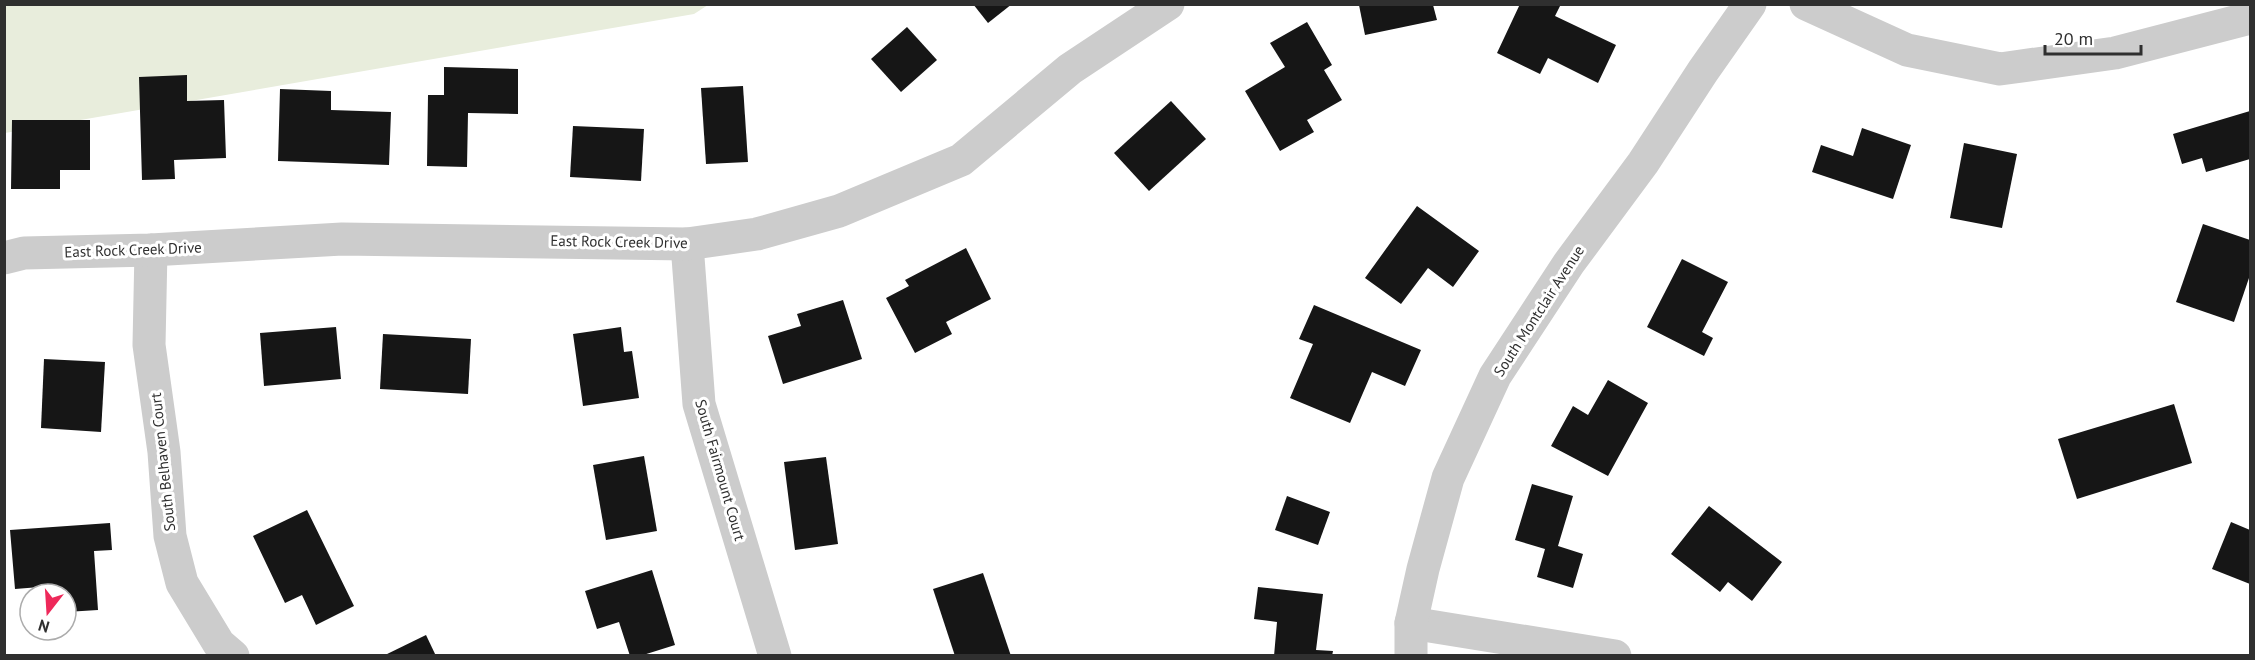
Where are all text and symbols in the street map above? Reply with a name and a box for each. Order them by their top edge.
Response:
scale bar [2045,18,2141,56]
text: 20 m [2054,27,2093,50]
street label: East Rock Creek Drive [550,231,688,252]
street label: East Rock Creek Drive [64,238,202,261]
street label: South Montclair Avenue [1489,242,1588,380]
street label: South Belhaven Court [146,392,179,532]
street label: South Fairmount Court [691,397,750,543]
north arrow [18,582,78,642]
text: N [36,615,52,637]

